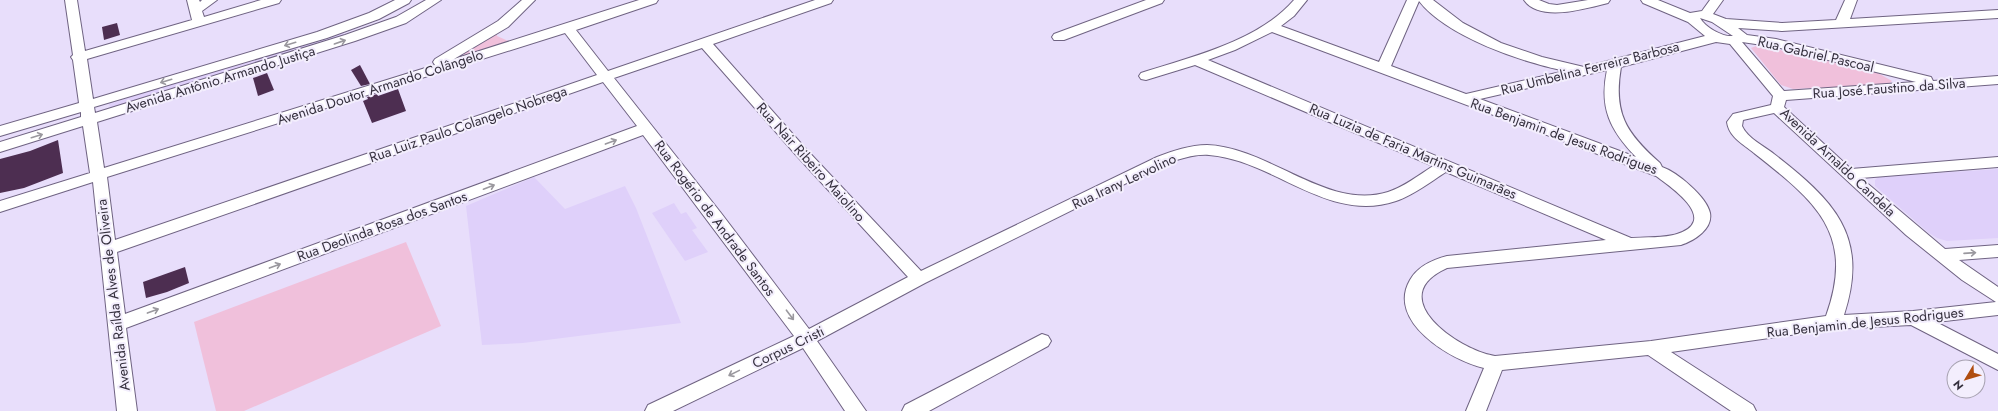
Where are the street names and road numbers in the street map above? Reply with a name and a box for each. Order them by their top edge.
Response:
street label: Rua Gabriel Pascoal [1756,31,1876,77]
street label: Rua Umbelina Ferreira Barbosa [1499,36,1681,100]
street label: Avenida Antônio Armando Justiça [123,41,317,117]
street label: Avenida Doutor Armando Colângelo [274,44,486,130]
street label: Rua José Faustino da Silva [1812,73,1966,103]
street label: Rua Luiz Paulo Colangelo Nobrega [366,81,570,167]
street label: Rua Benjamin de Jesus Rodrigues [1468,93,1661,179]
street label: Rua Nair Ribeiro Maiolino [752,98,870,226]
street label: Rua Luzia de Faria Martins Guimarães [1306,98,1520,204]
street label: Avenida Arnaldo Candela [1776,103,1900,221]
street label: Rua Rogério de Andrade Santos [650,136,780,300]
street label: Rua Irany Lervolino [1069,148,1180,214]
street label: Rua Deolinda Rosa dos Santos [294,186,470,266]
street label: Avenida Raílda Alves de Oliveira [91,198,135,392]
street label: Rua Benjamin de Jesus Rodrigues [1766,302,1965,342]
street label: Corpus Cristi [749,321,827,373]

